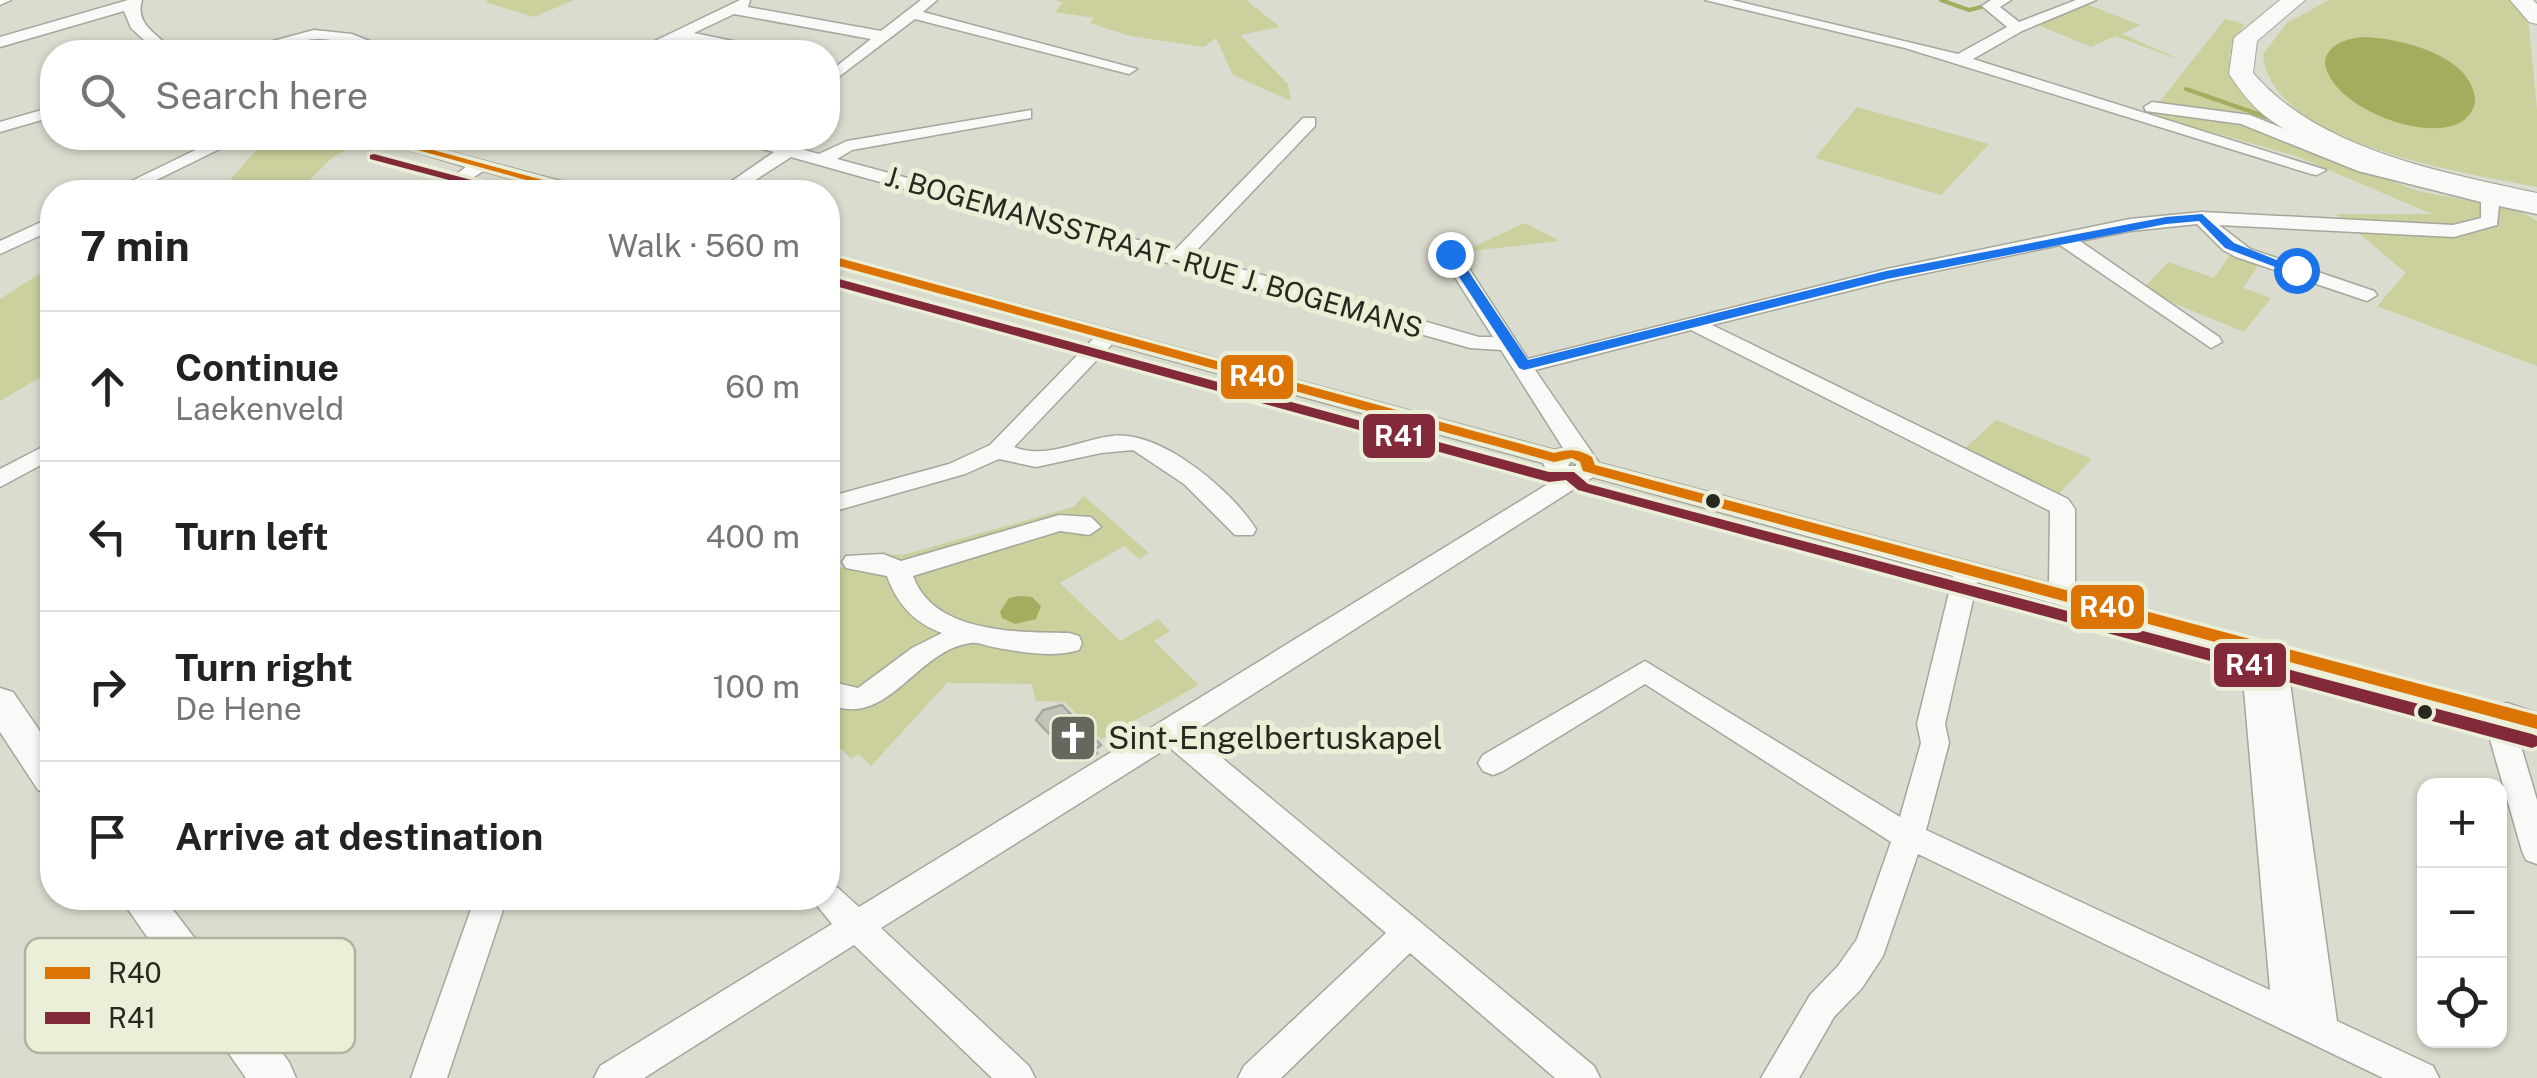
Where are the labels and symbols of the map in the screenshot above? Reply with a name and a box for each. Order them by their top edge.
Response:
street label: J. BOGEMANSSTRAAT - RUE J. BOGEMANS [882,159,1427,344]
route end [1428,232,1474,278]
route start [2274,248,2320,294]
line badge: R40 [1219,353,1295,401]
text: R40 [1229,359,1285,392]
line badge: R41 [1361,412,1437,460]
text: R41 [1374,419,1424,452]
unlabelled marker [1703,491,1723,511]
line badge: R40 [2069,583,2146,631]
text: R40 [2079,590,2135,623]
line badge: R41 [2212,641,2288,689]
text: R41 [2225,648,2275,681]
unlabelled marker [2415,702,2435,722]
church icon: Sint-Engelbertuskapel [1047,712,1099,764]
place label: Sint-Engelbertuskapel [1108,719,1442,756]
legend [25,938,355,1053]
text: R40 [108,956,162,989]
text: R41 [108,1001,156,1034]

